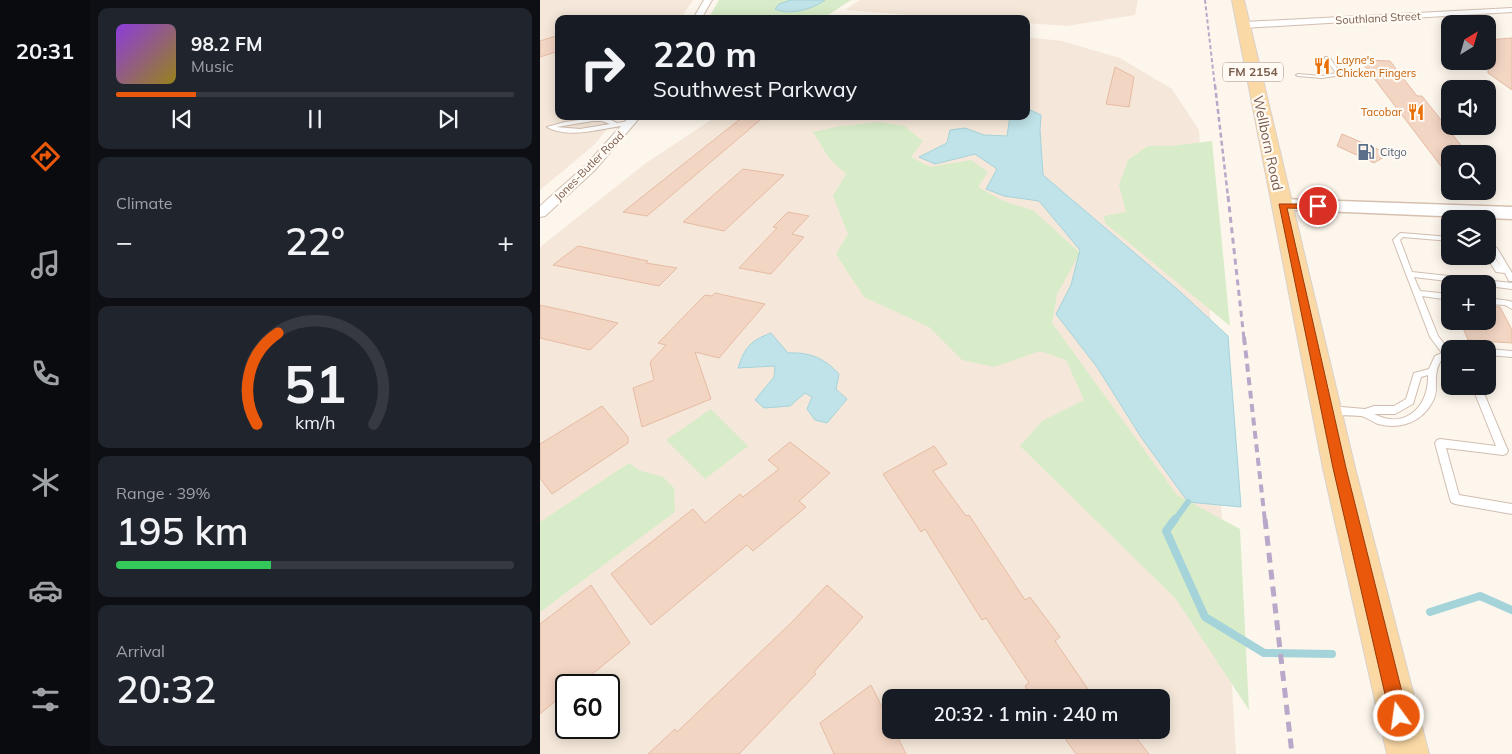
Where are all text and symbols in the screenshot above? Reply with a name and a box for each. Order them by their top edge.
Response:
street label: Southland Street [1335,9,1421,27]
north arrow [1441,15,1496,70]
map controls [1441,15,1496,395]
text: 98.2 FM [191,32,263,56]
text: 220 m [653,32,757,76]
icon: right [570,35,635,100]
text: 20:31 [16,37,74,65]
place label: Layne's Chicken Fingers [1336,53,1416,80]
text: Music [191,56,234,76]
restaurant icon: Layne's Chicken Fingers [1312,56,1332,76]
road number: FM 2154 [1223,62,1283,82]
text: Southwest Parkway [653,75,857,103]
button: sound [1441,80,1496,135]
street label: Wellborn Road [1249,94,1287,192]
restaurant icon: Tacobar [1406,102,1426,122]
icon: previous [168,105,196,133]
icon: pause [301,105,329,133]
icon: next [434,105,462,133]
place label: Tacobar [1361,105,1402,119]
street label: Jones-Butler Road [551,128,627,204]
icon: directions [28,139,63,174]
fuel station icon: Citgo [1356,142,1376,162]
place label: Citgo [1380,145,1407,159]
button: search [1441,145,1496,200]
pin [1297,185,1339,227]
icon: arrive [1304,192,1332,220]
text: Climate [116,193,172,213]
button: layers [1441,210,1496,265]
text: 22° [285,217,345,265]
text: − [116,224,133,259]
text: + [497,224,514,259]
icon: music [28,247,63,282]
button: + [1441,275,1496,330]
button: − [1441,340,1496,395]
text: 51 [284,351,346,416]
icon: phone [28,356,63,391]
text: km/h [295,411,335,433]
icon: climate [28,465,63,500]
text: Range · 39% [116,483,211,503]
text: 195 km [116,507,249,555]
icon: car [28,573,63,608]
text: Arrival [116,641,165,661]
text: 20:32 [116,665,216,713]
speed limit sign: 60 [555,674,620,739]
icon: filters [28,682,63,717]
position arrow [1372,689,1424,741]
text: 20:32 · 1 min · 240 m [933,702,1119,726]

